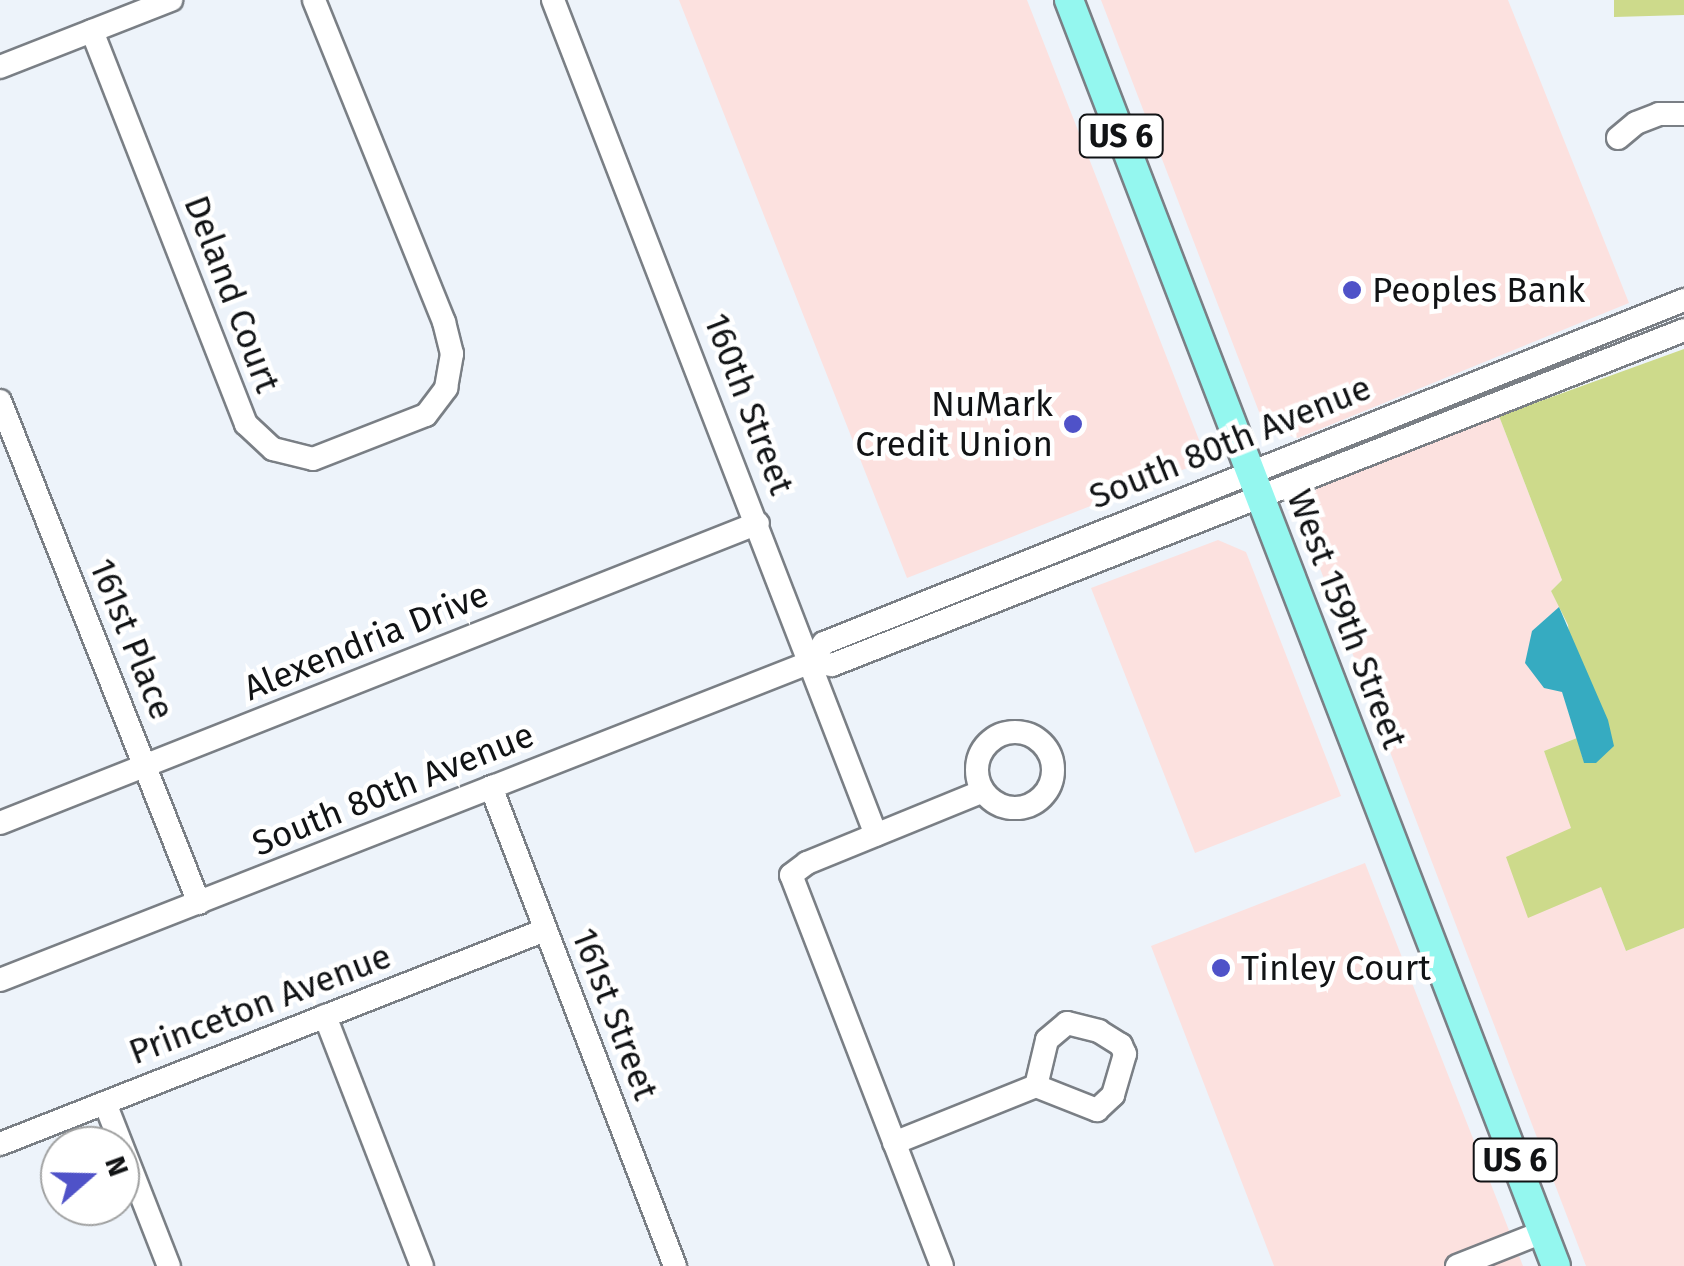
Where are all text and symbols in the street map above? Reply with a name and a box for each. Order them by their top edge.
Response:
road number: US 6 [1078,109,1164,163]
street label: Deland Court [175,190,289,398]
place label: Peoples Bank [1372,269,1585,311]
marker: Peoples Bank [1341,279,1363,301]
street label: 160th Street [695,307,803,501]
street label: South 80th Avenue [1083,366,1377,518]
place label: NuMark Credit Union [855,383,1053,465]
marker: NuMark Credit Union [1062,413,1084,435]
street label: West 159th Street [1278,484,1416,754]
street label: 161st Place [81,552,183,726]
street label: Alexendria Drive [238,573,494,709]
street label: South 80th Avenue [246,713,540,865]
street label: 161st Street [563,922,667,1106]
street label: Princeton Avenue [123,935,397,1073]
place label: Tinley Court [1241,947,1431,989]
marker: Tinley Court [1210,957,1232,979]
north arrow [40,1126,140,1226]
road number: US 6 [1472,1133,1558,1187]
text: N [98,1152,135,1181]

